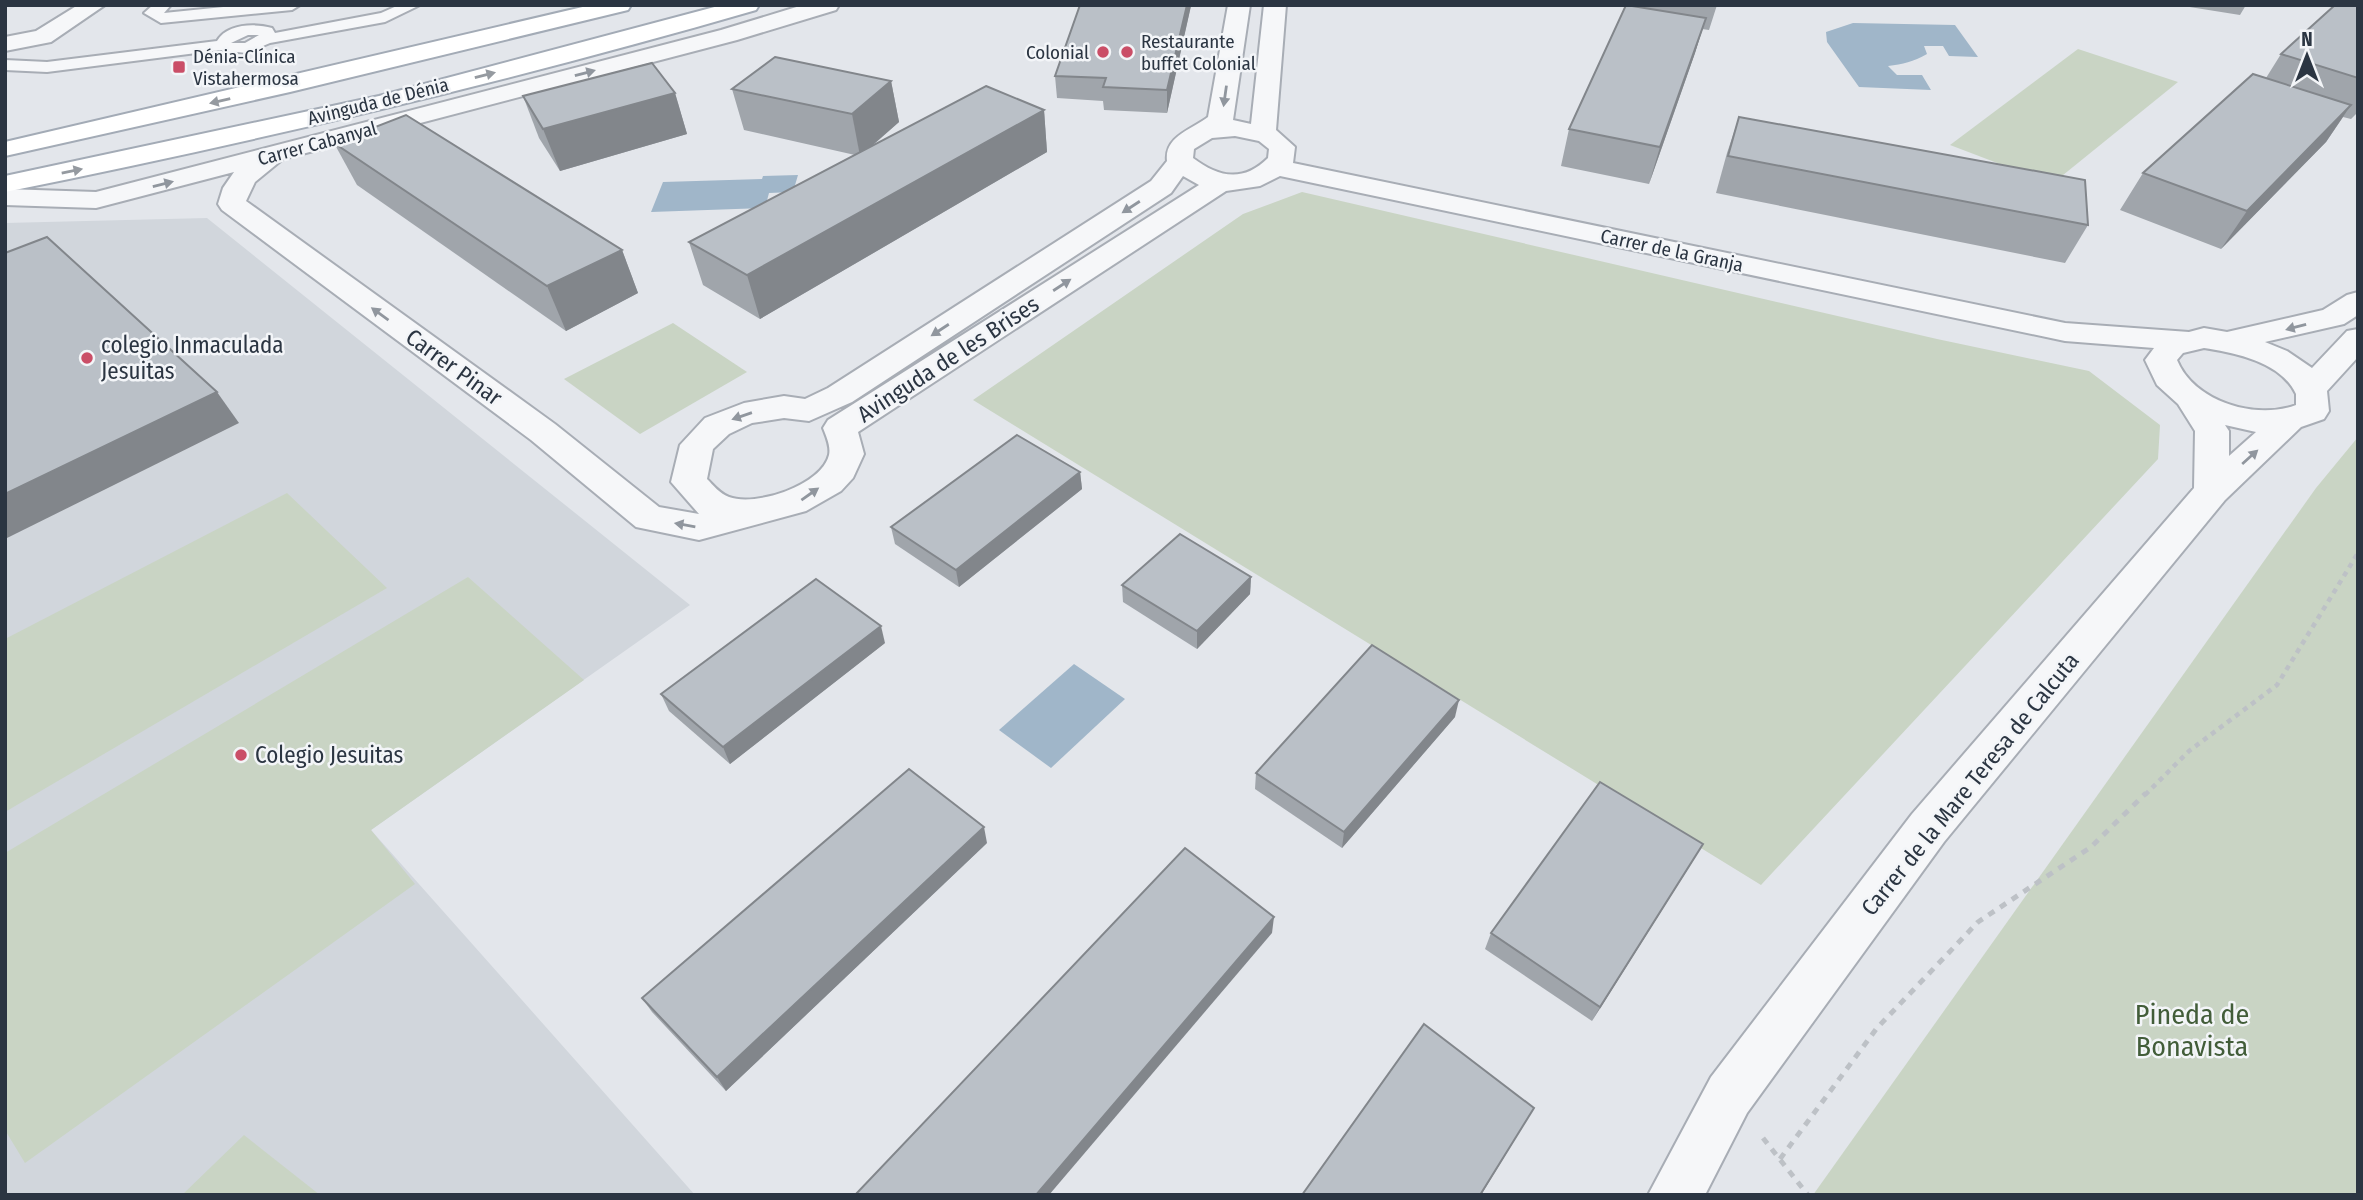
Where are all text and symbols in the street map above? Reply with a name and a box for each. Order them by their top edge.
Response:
north arrow [2272,21,2342,91]
text: N [2301,28,2313,51]
place label: Restaurante buffet Colonial [1141,30,1256,75]
place label: Colonial [1026,41,1089,64]
marker: Colonial [1095,44,1111,60]
marker: Restaurante buffet Colonial [1119,44,1135,60]
place label: Dénia-Clínica Vistahermosa [193,45,299,90]
marker: Dénia-Clínica Vistahermosa [171,59,187,75]
one-way arrow [574,67,596,78]
one-way arrow [474,69,496,80]
street label: Avinguda de Dénia [305,73,451,130]
one-way arrow [1220,85,1231,107]
one-way arrow [209,96,231,107]
street label: Carrer Cabanyal [255,117,379,170]
one-way arrow [61,166,83,177]
one-way arrow [152,178,174,189]
one-way arrow [1121,200,1141,213]
street label: Carrer de la Granja [1599,224,1745,277]
one-way arrow [1053,278,1072,291]
street label: Avinguda de les Brises [852,290,1044,428]
one-way arrow [371,307,389,321]
one-way arrow [2285,322,2307,333]
street label: Carrer Pinar [400,323,508,411]
one-way arrow [930,324,950,337]
place label: colegio Inmaculada Jesuitas [101,331,284,385]
marker: colegio Inmaculada Jesuitas [79,350,95,366]
one-way arrow [731,411,752,422]
one-way arrow [2241,449,2259,465]
one-way arrow [801,487,819,501]
one-way arrow [674,519,696,530]
street label: Carrer de la Mare Teresa de Calcuta [1855,647,2085,921]
place label: Colegio Jesuitas [255,741,404,769]
marker: Colegio Jesuitas [233,747,249,763]
park label: Pineda de Bonavista [2135,998,2249,1063]

